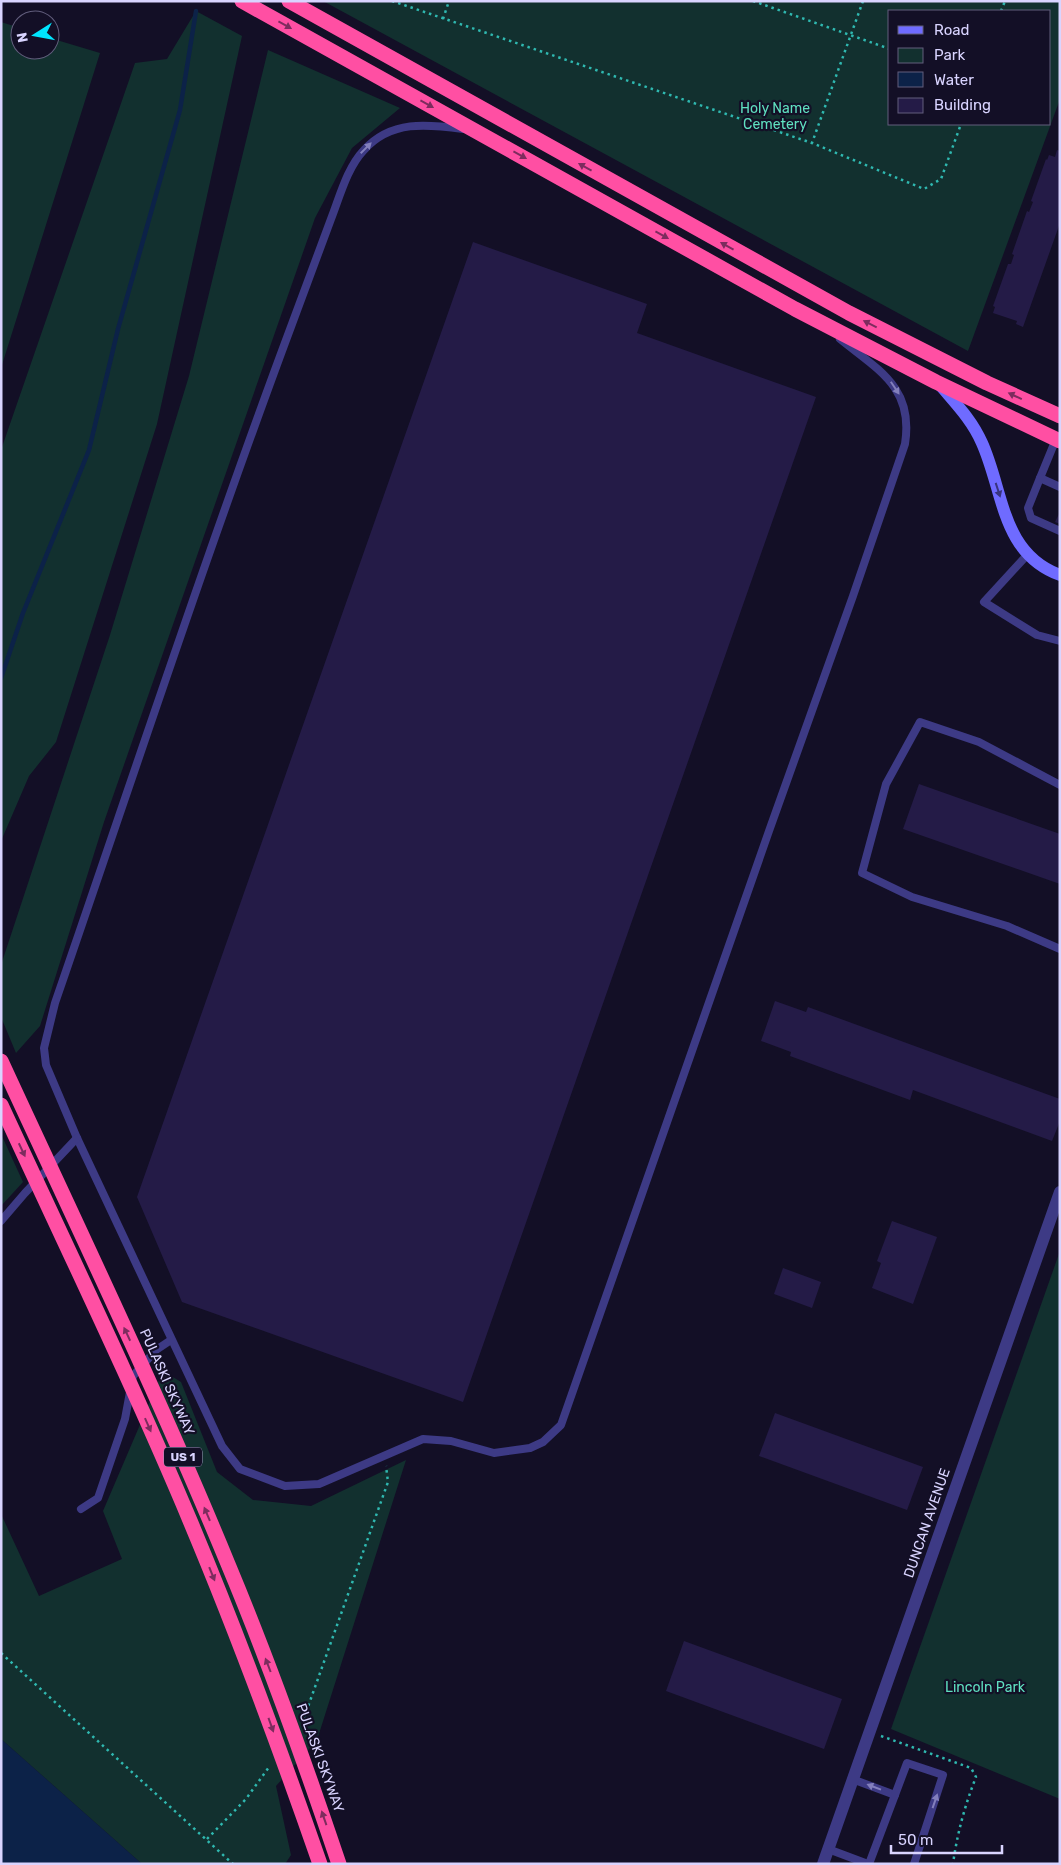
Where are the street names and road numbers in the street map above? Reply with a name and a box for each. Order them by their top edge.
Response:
street label: PULASKI SKYWAY [136,1326,198,1438]
road number: US 1 [164,1448,202,1466]
street label: DUNCAN AVENUE [900,1466,954,1580]
street label: PULASKI SKYWAY [292,1701,348,1815]

